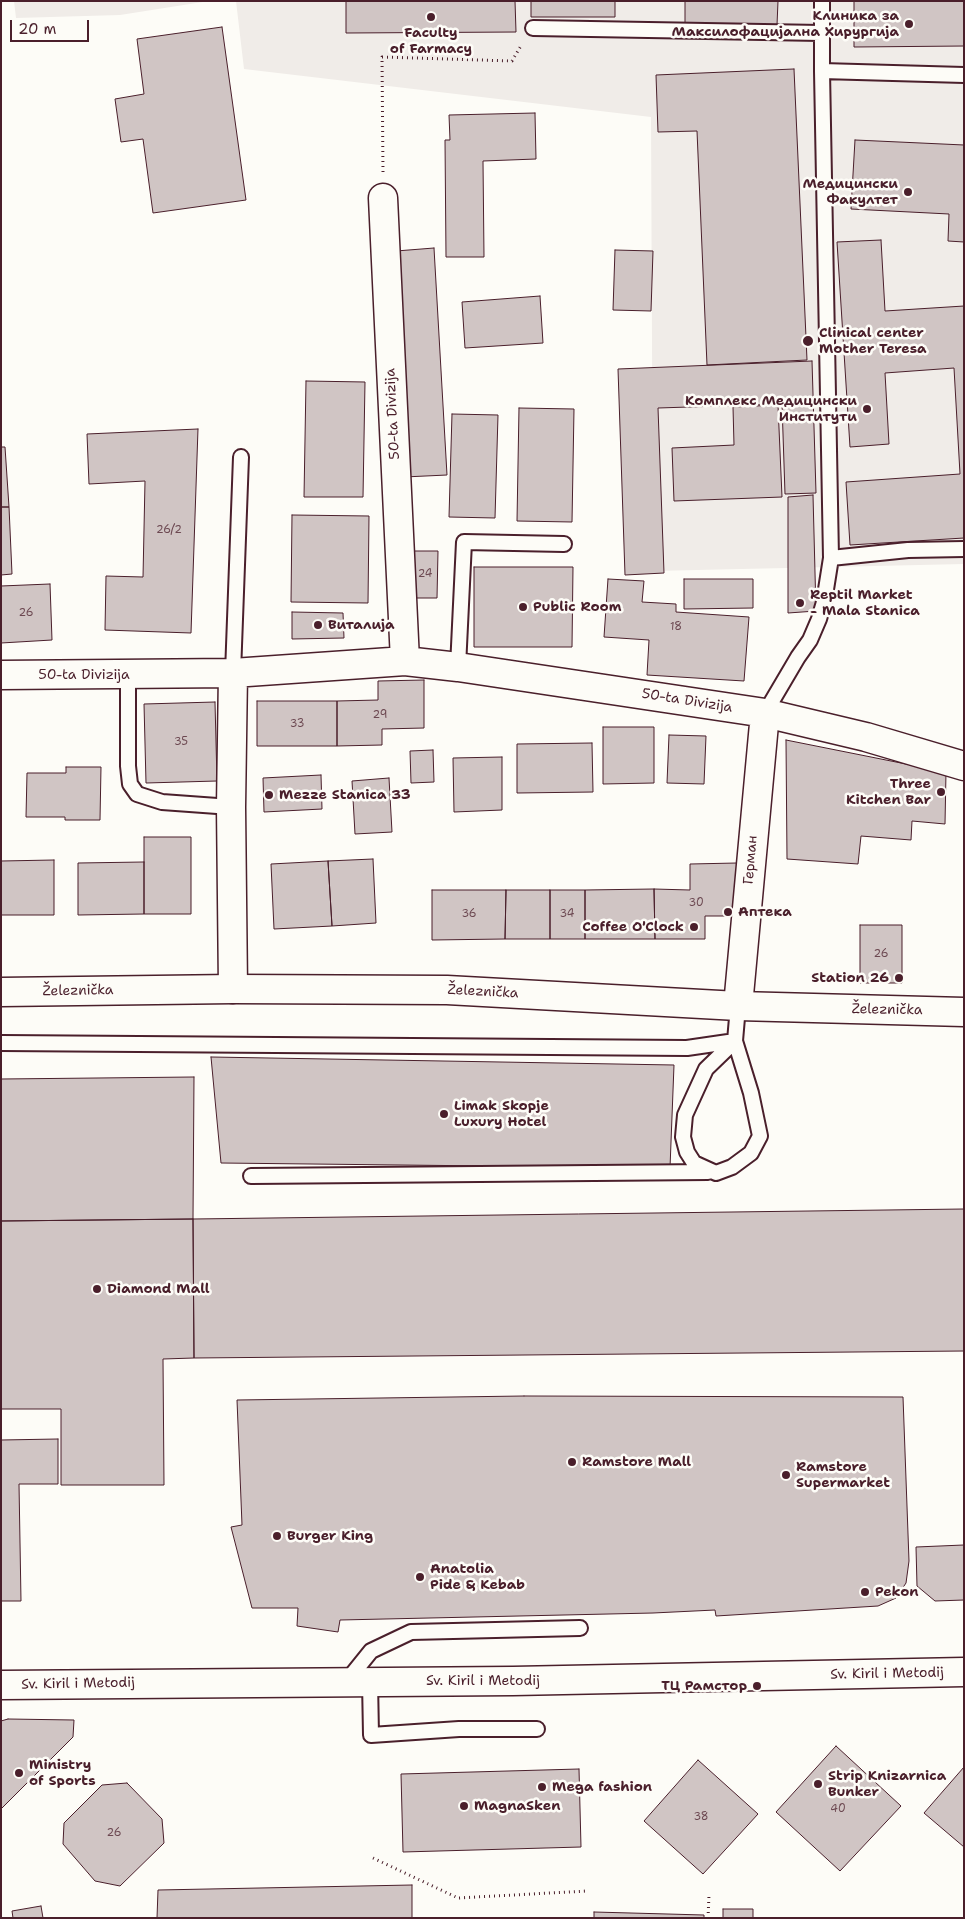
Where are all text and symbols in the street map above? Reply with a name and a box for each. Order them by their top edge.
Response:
place label: Клиника за Максилофацијална Хирургија [672,8,899,40]
scale bar [12,10,91,42]
marker: Faculty of Farmacy [425,11,437,23]
marker: Клиника за Максилофацијална Хирургија [903,18,915,30]
text: 20 m [18,19,57,39]
place label: Faculty of Farmacy [390,25,472,58]
place label: Медицински Факултет [802,176,898,208]
marker: Медицински Факултет [902,186,914,198]
place label: Clinical center Mother Teresa [819,325,927,358]
marker: Clinical center Mother Teresa [801,334,815,348]
street label: 50-ta Divizija [382,368,404,460]
place label: Комплекс Медицински Институти [685,393,857,426]
marker: Комплекс Медицински Институти [861,403,873,415]
house number: 26/2 [156,523,182,537]
house number: 24 [418,567,432,581]
place label: Reptil Market - Mala Stanica [810,587,920,620]
marker: Reptil Market - Mala Stanica [794,597,806,609]
place label: Public Room [533,599,621,615]
marker: Public Room [517,601,529,613]
house number: 26 [19,606,33,620]
place label: Виталија [328,617,395,633]
marker: Виталија [312,619,324,631]
house number: 18 [670,620,682,634]
street label: 50-ta Divizija [38,667,130,683]
street label: 50-ta Divizija [640,686,734,716]
house number: 29 [373,708,387,722]
house number: 33 [290,717,304,731]
house number: 35 [174,735,188,749]
place label: Three Kitchen Bar [846,776,931,809]
marker: Three Kitchen Bar [935,786,947,798]
place label: Mezze Stanica 33 [279,787,411,803]
marker: Mezze Stanica 33 [263,789,275,801]
street label: Герман [740,835,762,885]
house number: 30 [688,896,704,910]
place label: Аптека [738,904,792,920]
marker: Аптека [722,906,734,918]
house number: 36 [461,907,477,921]
house number: 34 [560,907,574,921]
place label: Coffee O'Clock [582,919,684,935]
marker: Coffee O'Clock [688,921,700,933]
house number: 26 [874,947,888,961]
place label: Station 26 [811,970,889,986]
marker: Station 26 [893,972,905,984]
street label: Železnička [42,982,114,1000]
street label: Železnička [447,982,519,1002]
street label: Železnička [851,1001,923,1019]
place label: Limak Skopje Luxury Hotel [454,1098,549,1130]
marker: Limak Skopje Luxury Hotel [438,1108,450,1120]
place label: Diamond Mall [107,1281,210,1297]
marker: Diamond Mall [91,1283,103,1295]
place label: Ramstore Mall [582,1454,691,1470]
marker: Ramstore Mall [566,1456,578,1468]
place label: Ramstore Supermarket [796,1459,890,1491]
marker: Ramstore Supermarket [780,1469,792,1481]
place label: Burger King [287,1528,373,1544]
marker: Burger King [271,1530,283,1542]
place label: Anatolia Pide & Kebab [430,1561,525,1594]
marker: Anatolia Pide & Kebab [414,1571,426,1583]
place label: Pekon [875,1584,919,1600]
marker: Pekon [859,1586,871,1598]
street label: Sv. Kiril i Metodij [830,1665,944,1683]
street label: Sv. Kiril i Metodij [426,1673,540,1689]
street label: Sv. Kiril i Metodij [21,1675,135,1693]
place label: ТЦ Рамстор [661,1678,747,1694]
marker: ТЦ Рамстор [751,1680,763,1692]
place label: Ministry of Sports [29,1757,96,1790]
marker: Ministry of Sports [13,1767,25,1779]
place label: Strip Knizarnica Bunker [828,1768,946,1800]
marker: Strip Knizarnica Bunker [812,1778,824,1790]
place label: Mega fashion [552,1779,652,1795]
marker: Mega fashion [536,1781,548,1793]
place label: MagnaSken [474,1798,560,1814]
marker: MagnaSken [458,1800,470,1812]
house number: 40 [830,1802,846,1816]
house number: 38 [693,1810,709,1824]
house number: 26 [107,1826,121,1840]

